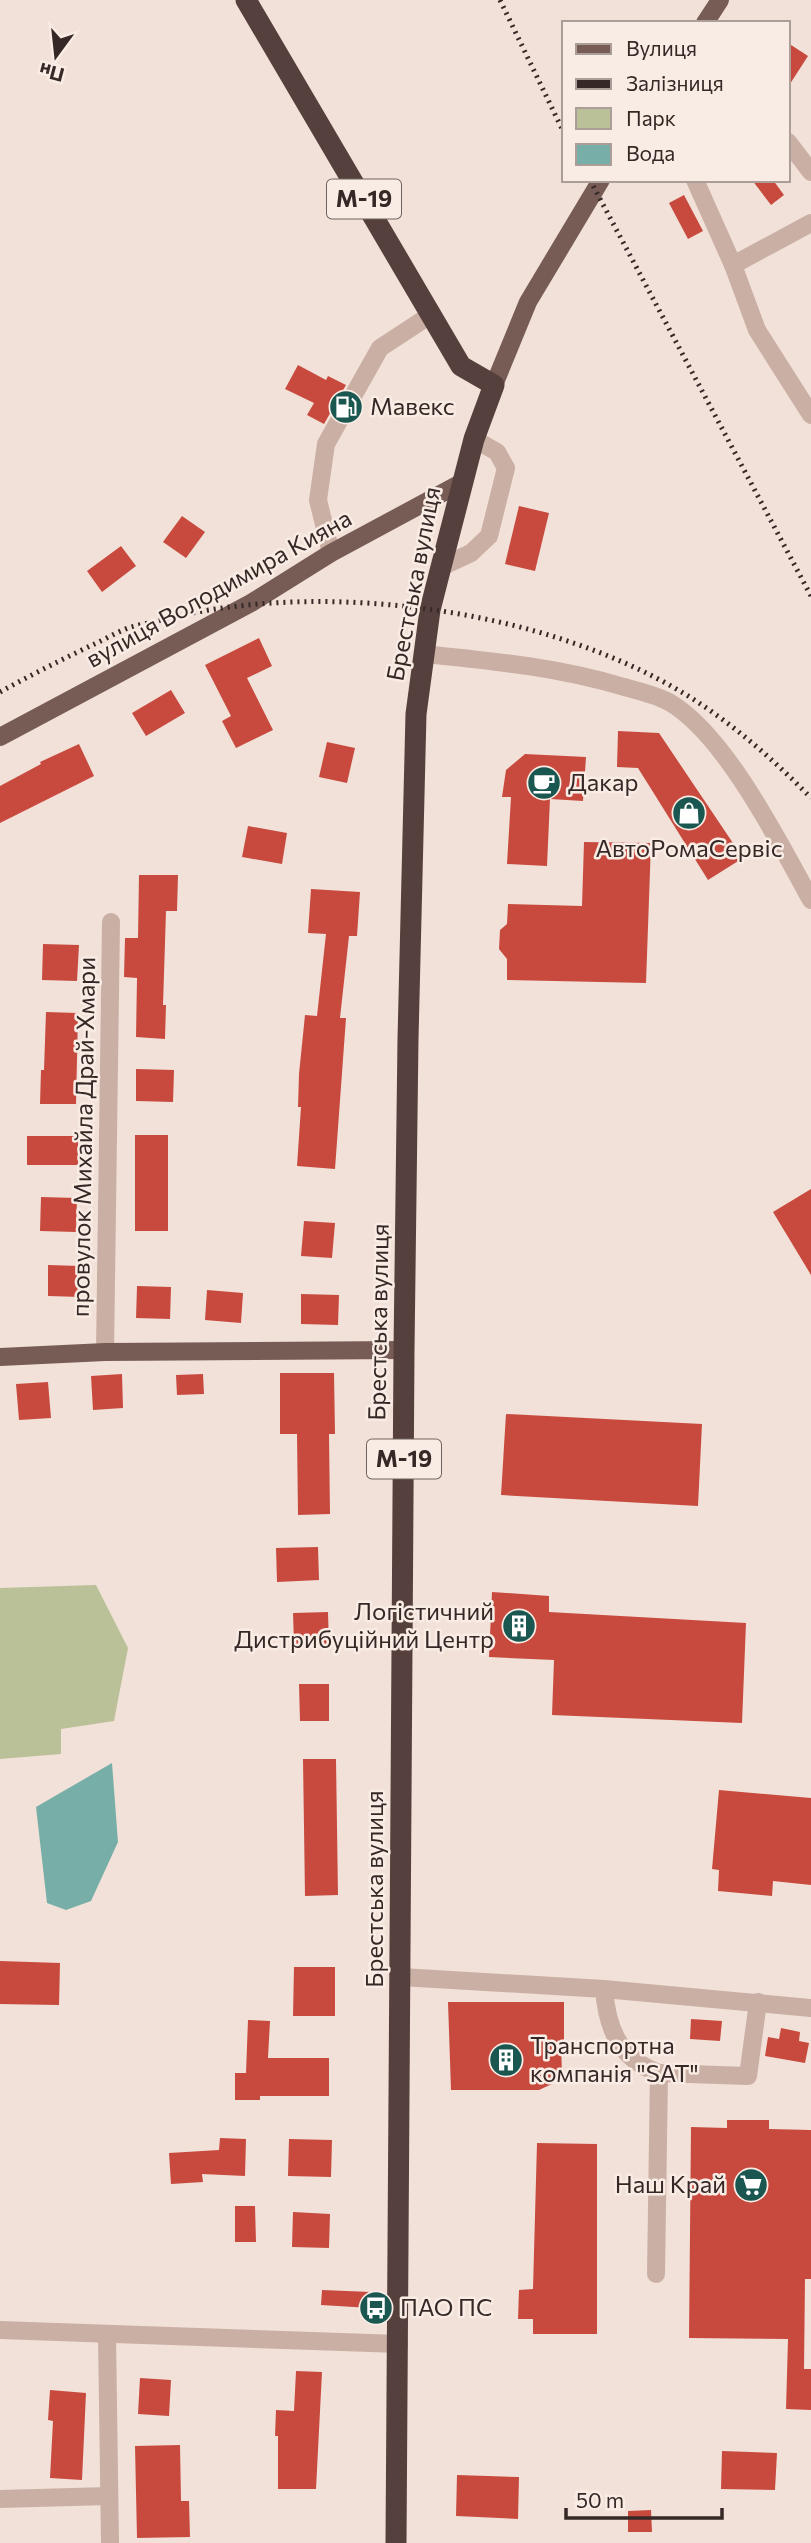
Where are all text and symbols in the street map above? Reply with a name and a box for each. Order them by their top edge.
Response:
north arrow [21,21,91,91]
legend [562,21,790,182]
text: Вулиця [626,35,697,60]
text: Пн [36,59,67,87]
text: Залізниця [626,70,724,95]
text: Парк [626,105,676,130]
text: Вода [626,140,675,165]
road number: М-19 [327,180,401,218]
fuel station icon: Мавекс [327,388,365,426]
place label: Мавекс [370,391,455,420]
street label: Брестська вулиця [379,484,446,683]
street label: вулиця Володимира Кияна [80,503,356,673]
cafe icon: Дакар [525,764,563,802]
place label: Дакар [568,767,639,796]
shop icon: АвтоРомаСервіс [670,794,708,832]
place label: АвтоРомаСервіс [595,833,783,862]
street label: провулок Михайла Драй-Хмари [65,957,100,1317]
street label: Брестська вулиця [361,1223,394,1421]
road number: М-19 [367,1440,441,1478]
place label: Логістичний Дистрибуційний Центр [234,1596,494,1653]
building icon: Логістичний Дистрибуційний Центр [500,1607,538,1645]
street label: Брестська вулиця [359,1790,388,1988]
place label: Транспортна компанія "SAT" [530,2030,699,2087]
building icon: Транспортна компанія "SAT" [487,2041,525,2079]
supermarket icon: Наш Край [732,2166,770,2204]
place label: Наш Край [615,2169,726,2198]
bus stop icon: ПАО ПС [357,2289,395,2327]
place label: ПАО ПС [400,2292,492,2321]
scale bar [566,2476,722,2520]
text: 50 m [576,2487,624,2512]

